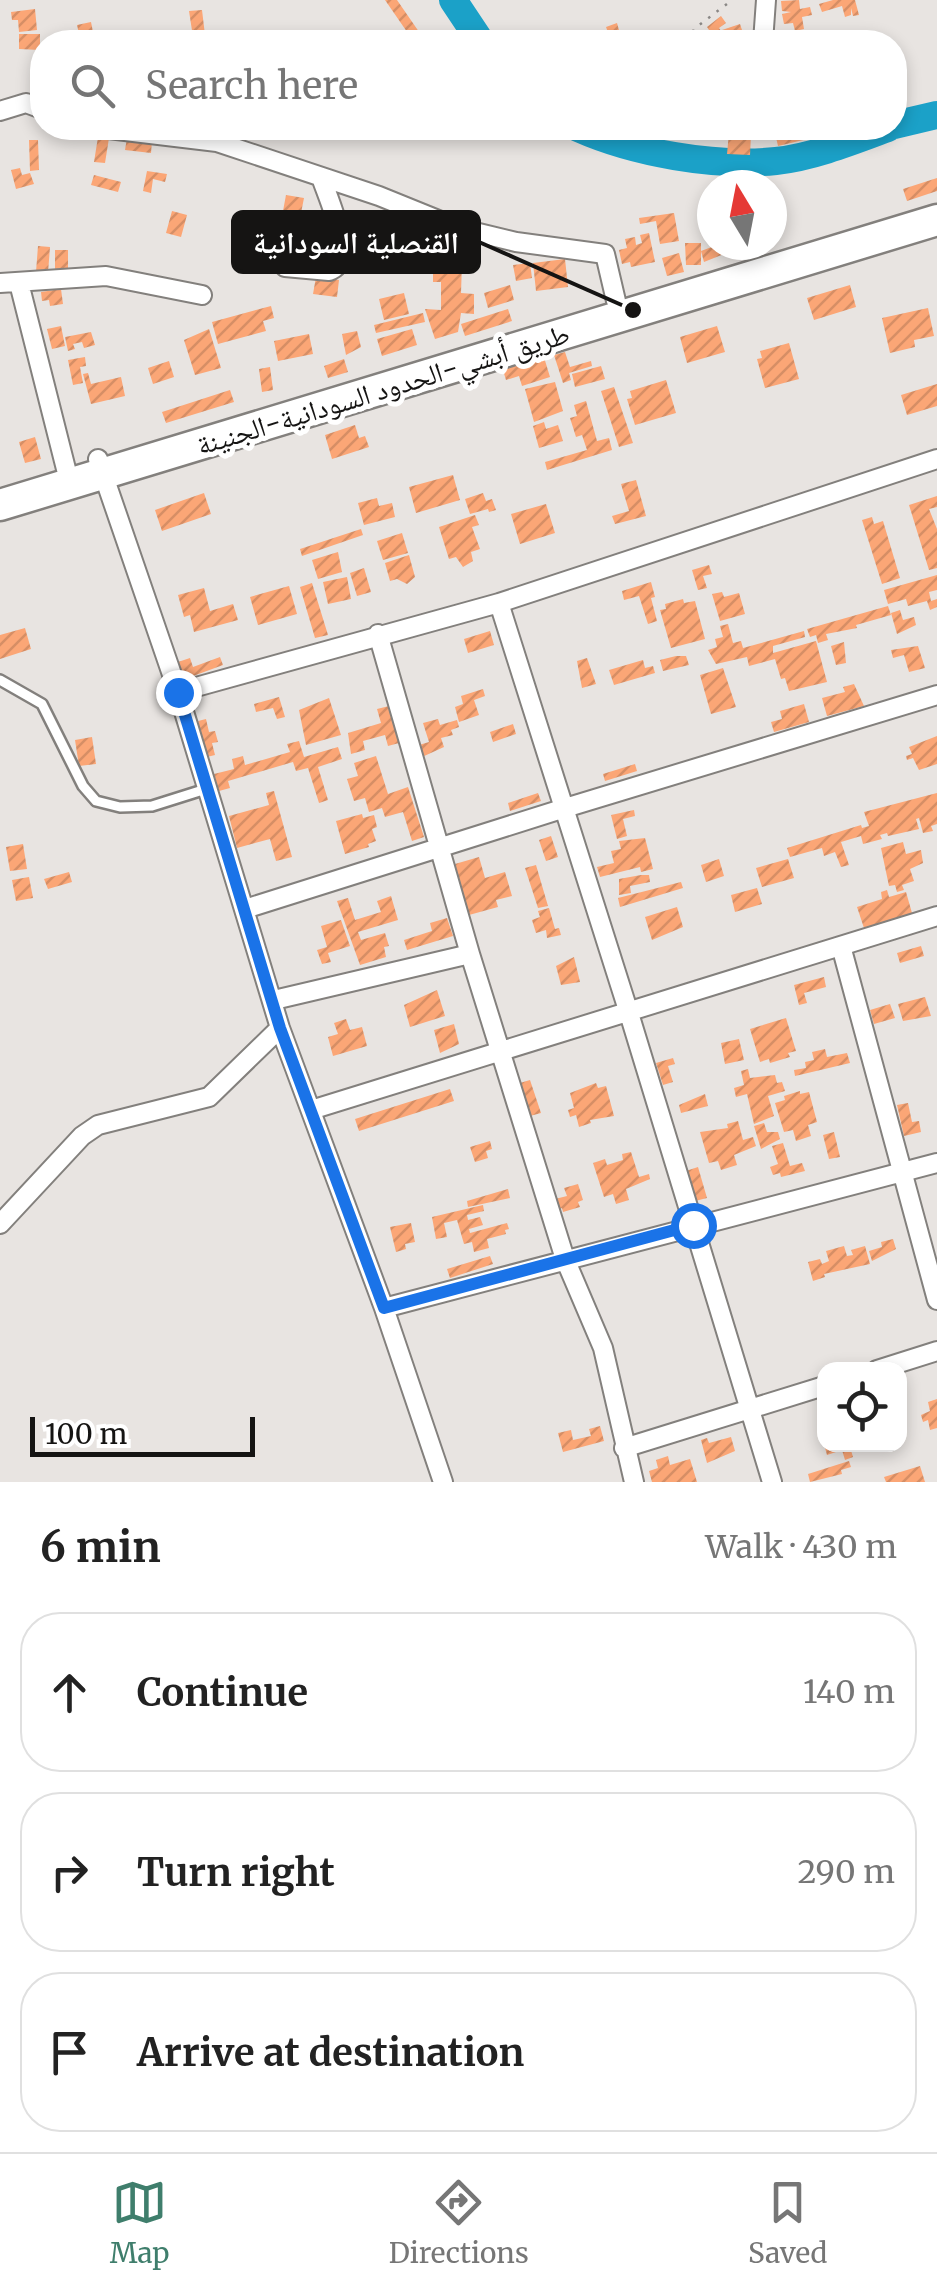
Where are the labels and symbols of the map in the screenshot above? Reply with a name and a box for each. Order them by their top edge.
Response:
north arrow [697,170,787,260]
callout: القنصلية السودانية [233,212,479,272]
text: القنصلية السودانية [253,223,459,261]
street label: طريق أبشي-الحدود السودانية-الجنينة [192,315,575,468]
route end [156,670,202,716]
route start [671,1203,717,1249]
scale bar [30,1412,255,1456]

